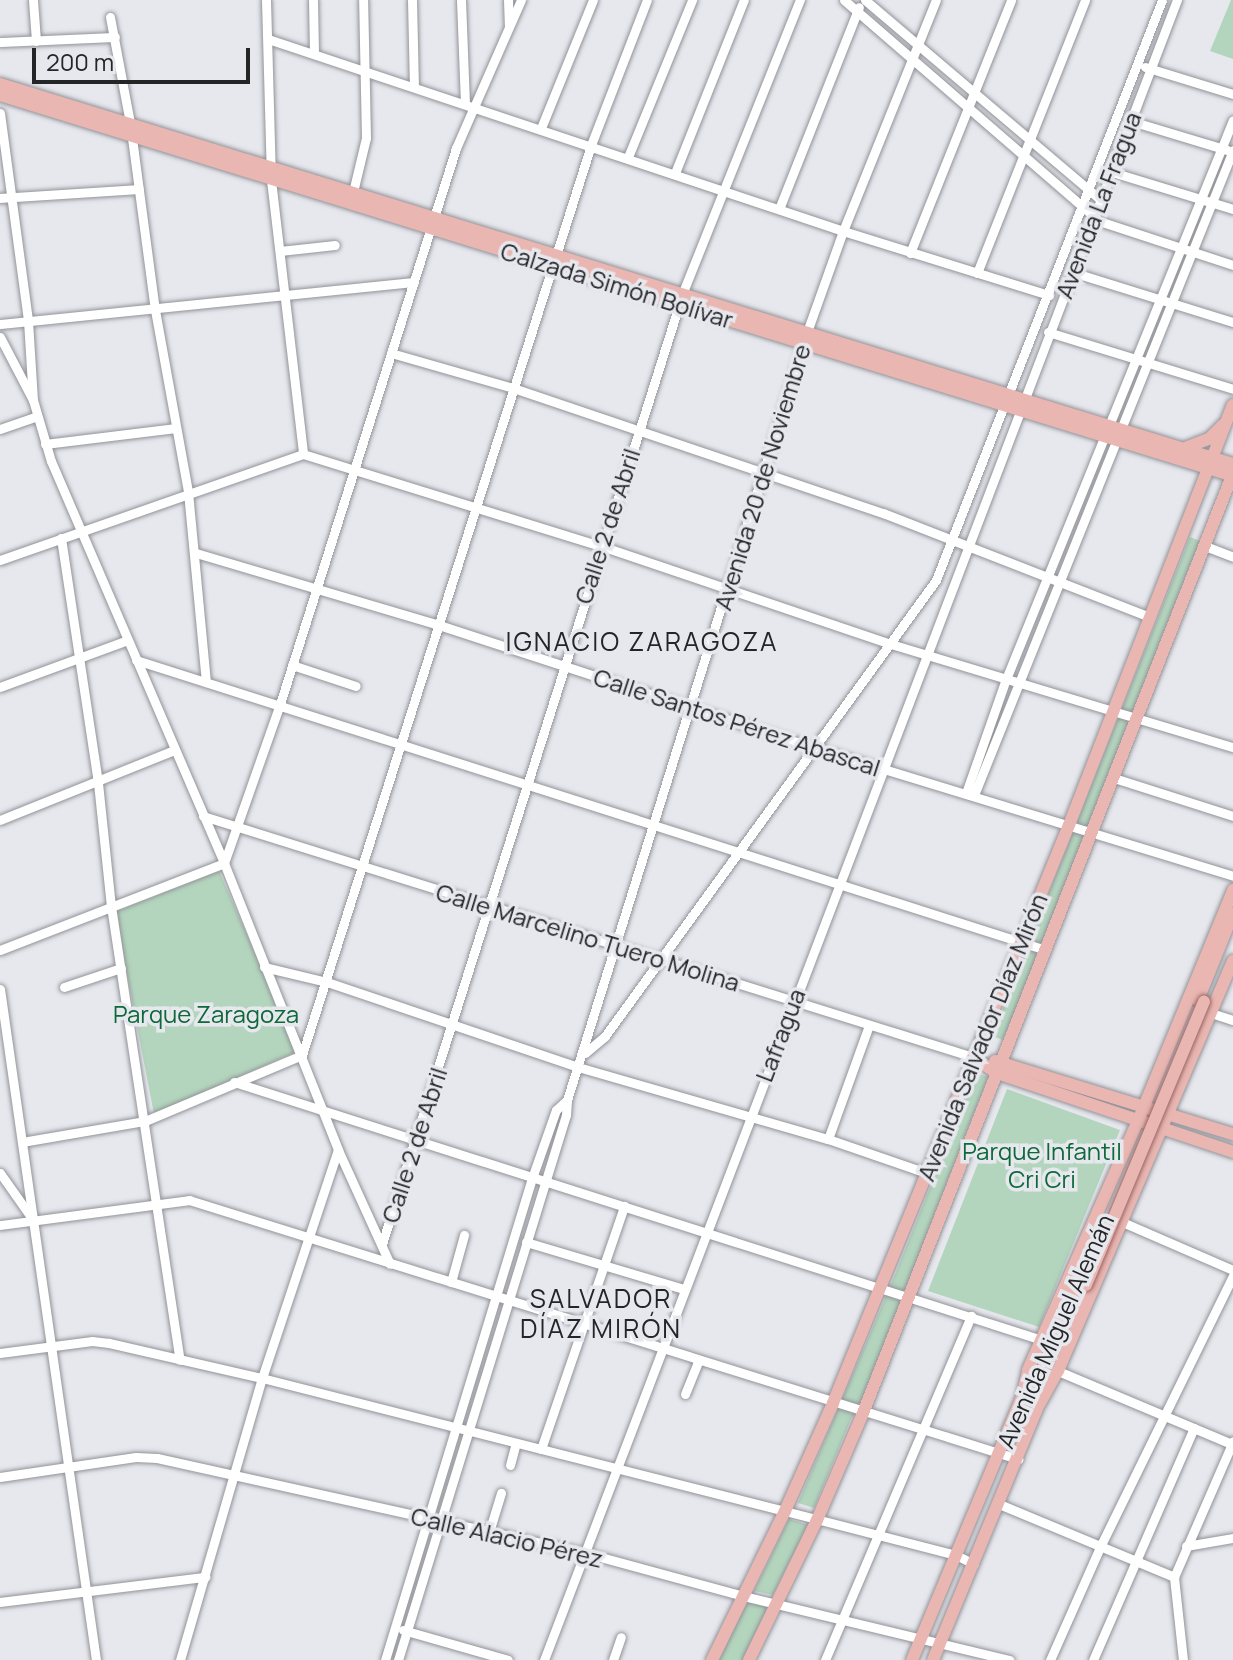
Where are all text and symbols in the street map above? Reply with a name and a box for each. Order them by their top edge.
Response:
scale bar [36,32,254,82]
text: 200 m [46,45,114,78]
street label: Avenida La Fragua [1049,108,1147,302]
street label: Calzada Simón Bolívar [497,236,737,334]
street label: Avenida 20 de Noviembre [708,341,816,613]
street label: Calle 2 de Abril [568,445,646,607]
district label: IGNACIO ZARAGOZA [505,626,779,658]
street label: Calle Santos Pérez Abascal [590,662,884,782]
street label: Calle Marcelino Tuero Molina [433,877,743,997]
street label: Avenida Salvador Díaz Mirón [911,889,1053,1185]
street label: Lafragua [749,984,811,1086]
park label: Parque Zaragoza [113,1000,299,1028]
street label: Calle 2 de Abril [375,1064,453,1226]
park label: Parque Infantil Cri Cri [962,1137,1122,1193]
street label: Avenida Miguel Alemán [990,1210,1120,1452]
district label: SALVADOR DÍAZ MIRÓN [520,1283,682,1344]
street label: Calle Alacio Pérez [408,1501,606,1573]

